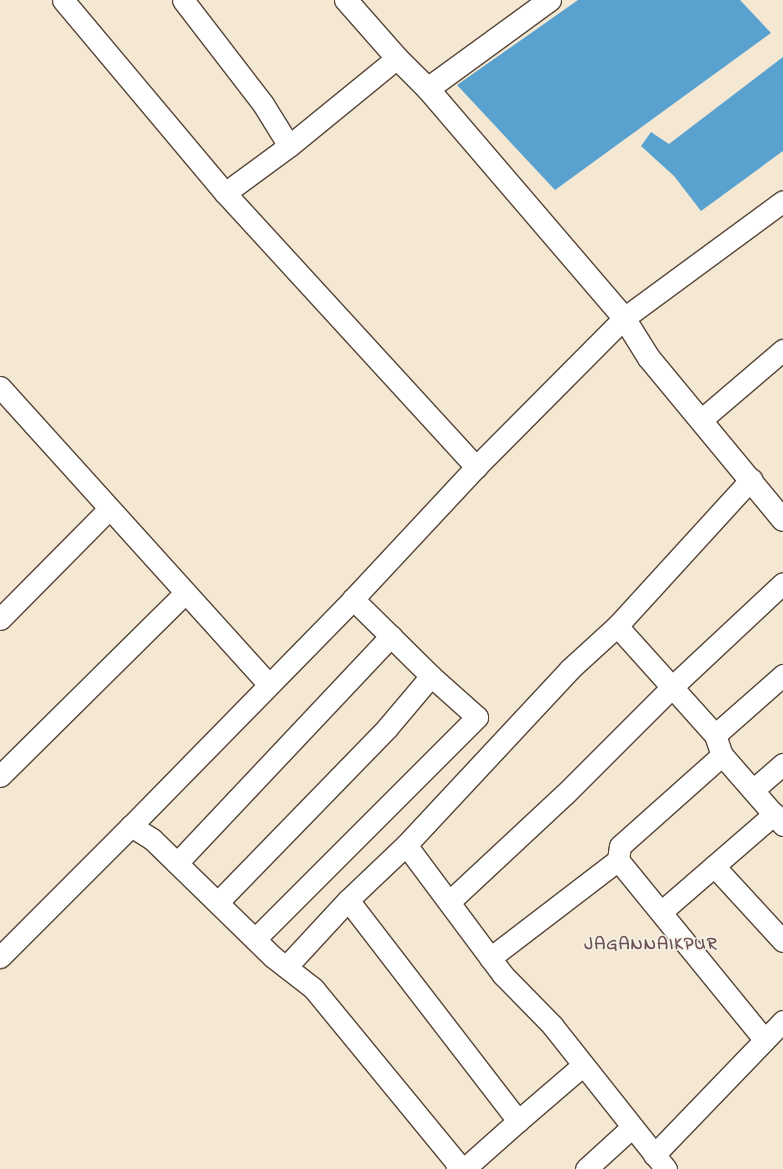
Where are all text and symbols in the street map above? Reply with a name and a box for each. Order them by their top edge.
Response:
district label: JAGANNAIKPUR [584,934,718,956]

